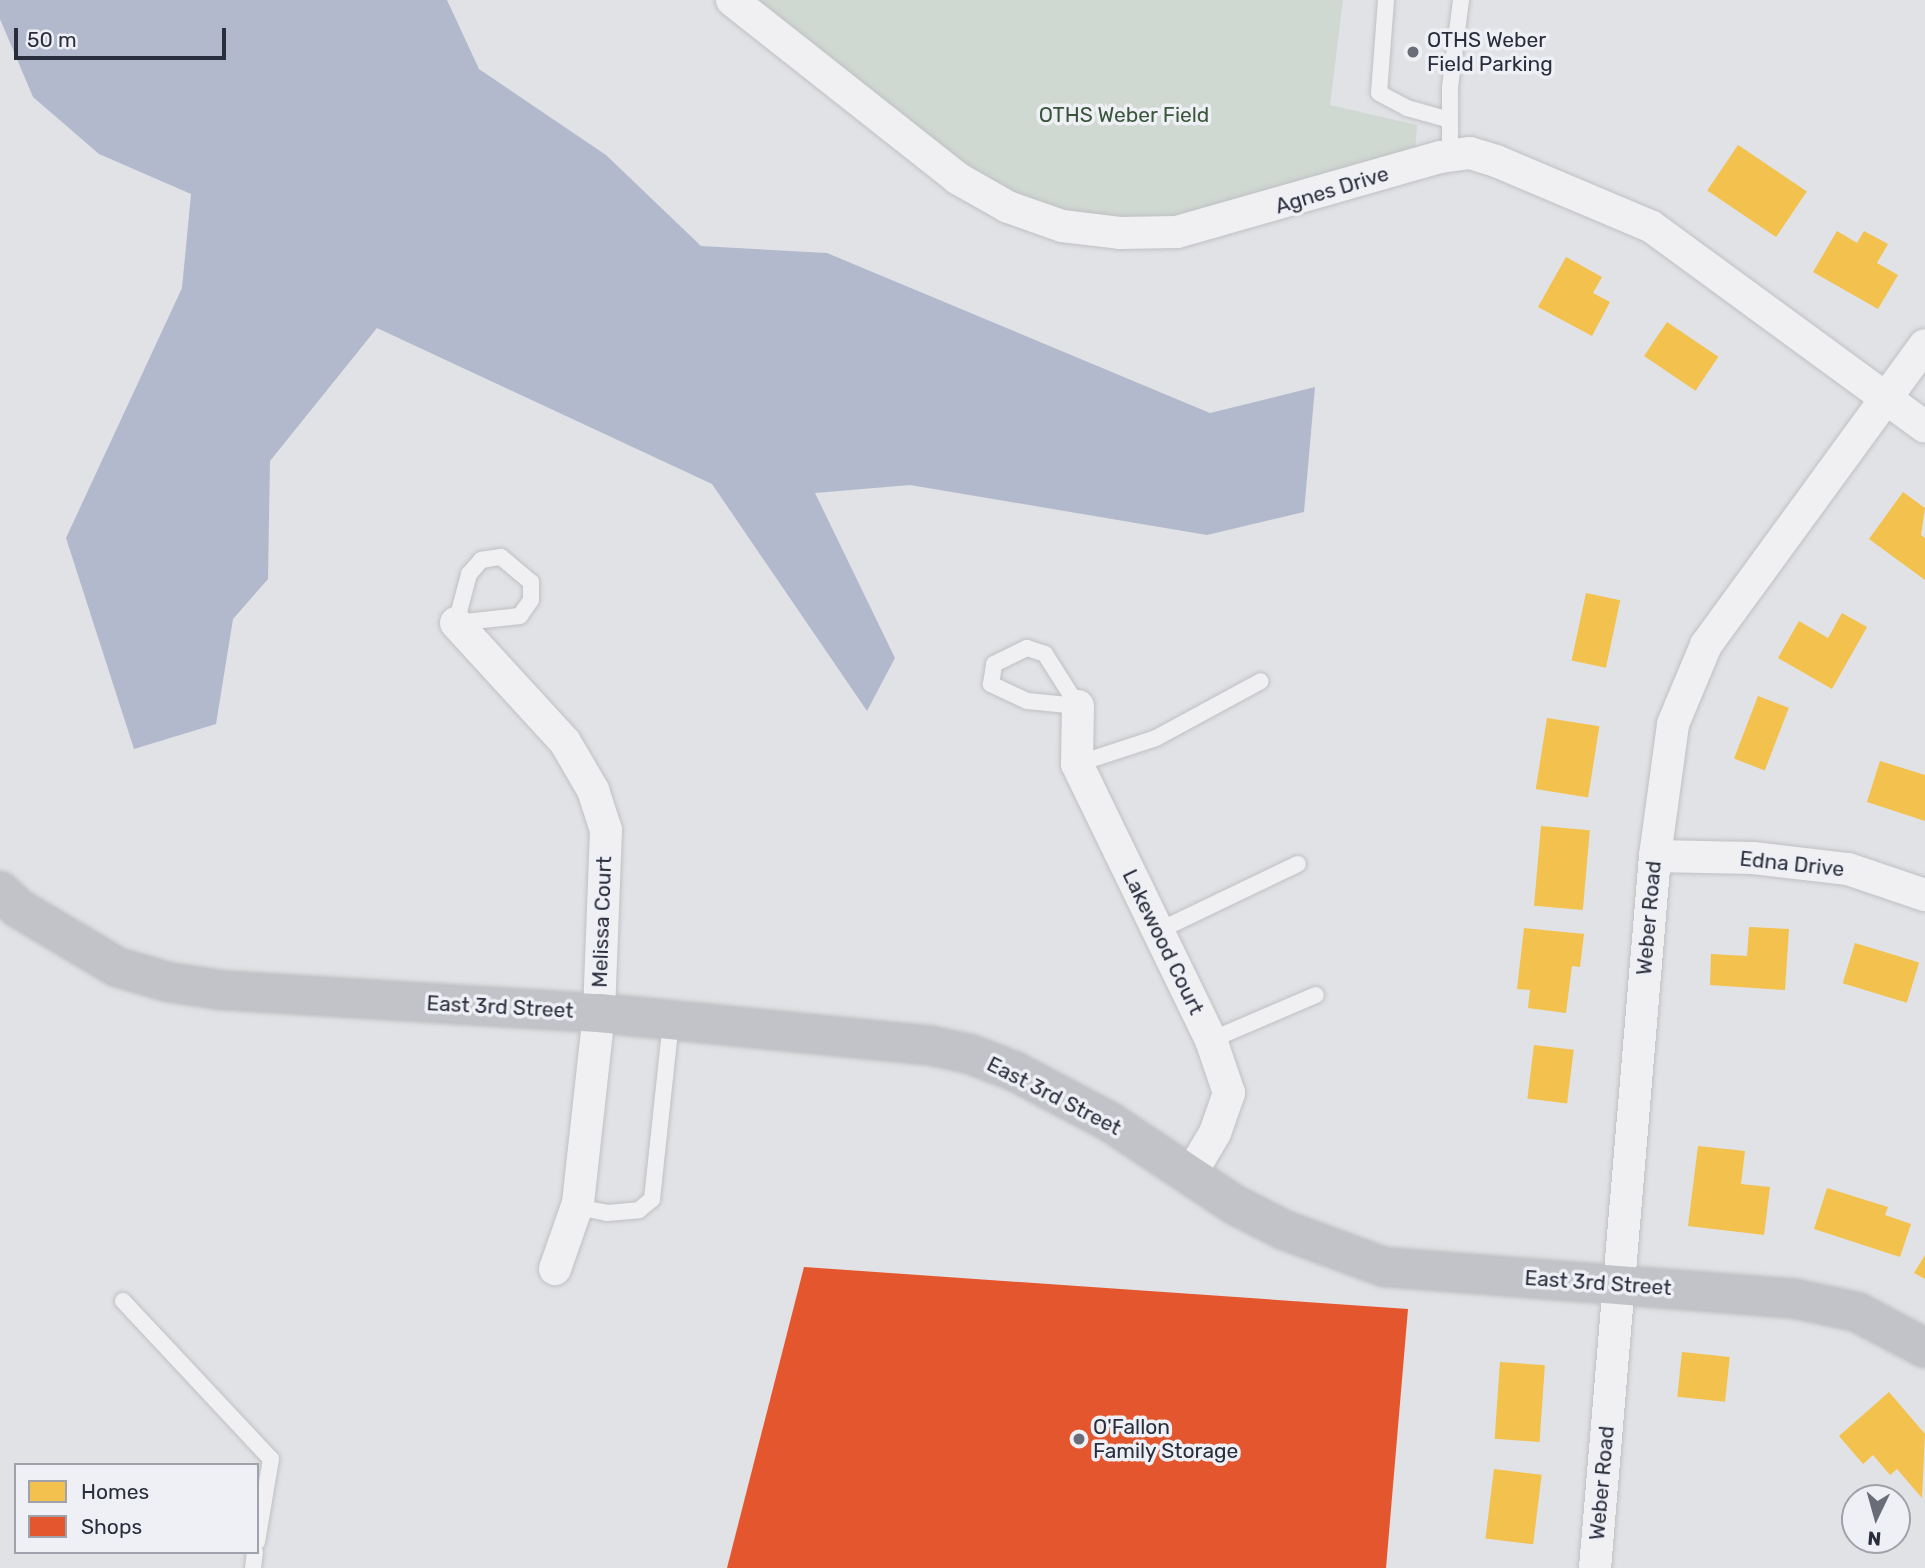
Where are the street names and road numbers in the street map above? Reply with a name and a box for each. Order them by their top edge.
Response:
street label: Agnes Drive [1272,161,1392,219]
street label: Edna Drive [1738,846,1846,882]
street label: Melissa Court [587,856,617,988]
street label: Weber Road [1631,859,1667,977]
street label: Lakewood Court [1117,865,1209,1019]
street label: East 3rd Street [426,991,574,1023]
street label: East 3rd Street [983,1051,1125,1141]
street label: East 3rd Street [1524,1265,1672,1301]
street label: Weber Road [1584,1424,1620,1542]

